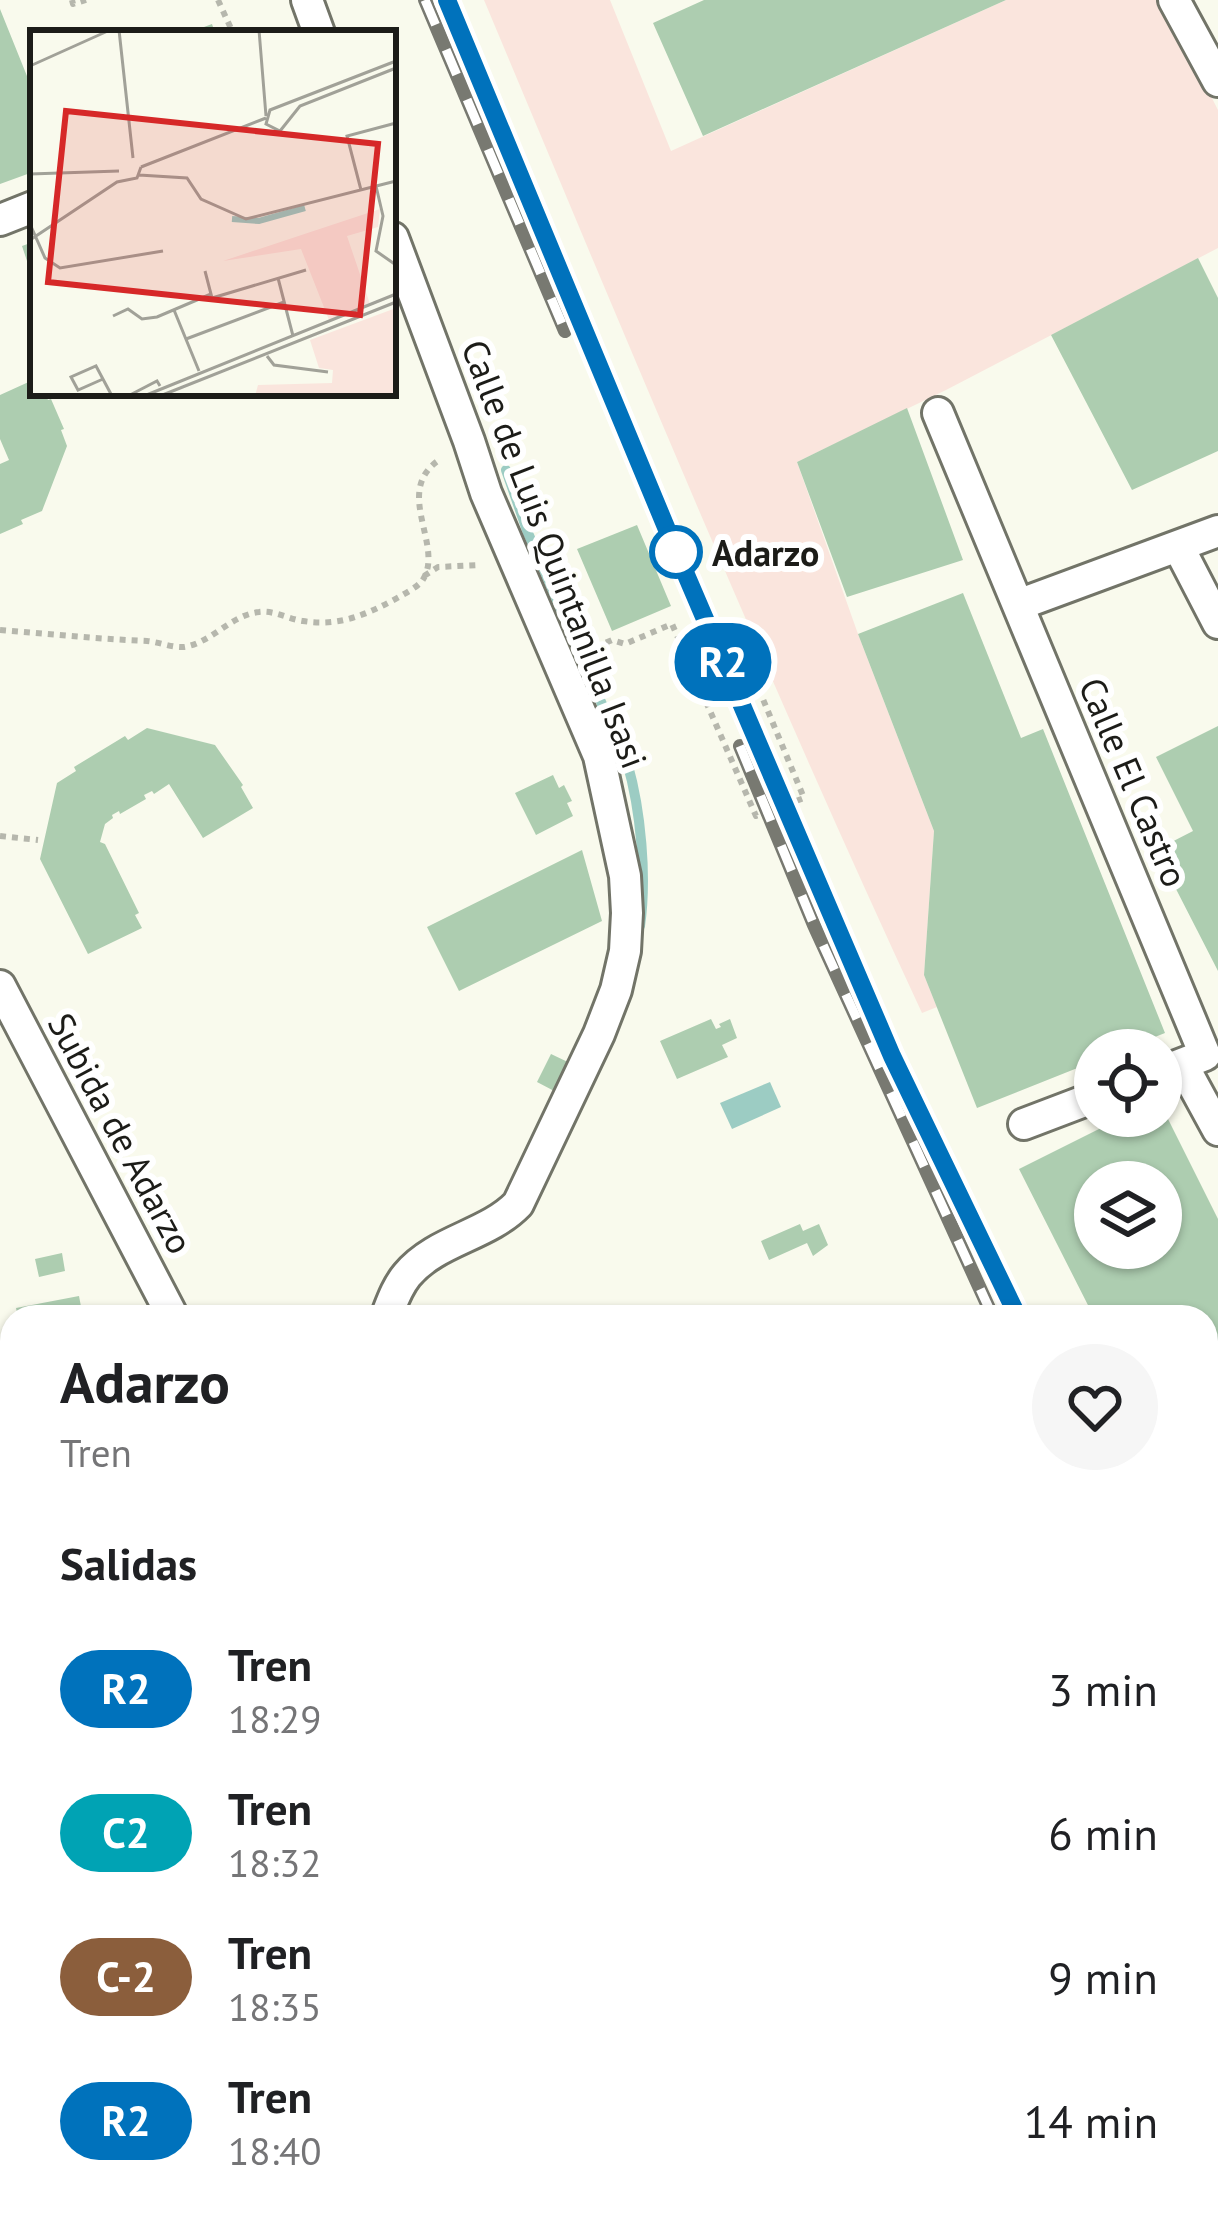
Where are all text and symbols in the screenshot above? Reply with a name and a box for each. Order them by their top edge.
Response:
inset map [30,30,396,396]
street label: Calle de Luis Quintanilla Isasi [451,333,659,775]
marker: Adarzo [651,527,701,577]
place label: Adarzo [712,529,819,576]
line badge: R2 [669,623,777,701]
text: R2 [698,634,748,689]
street label: Calle El Castro [1069,670,1199,894]
street label: Subida de Adarzo [38,1005,204,1261]
map controls [1074,1029,1182,1269]
button: locate [1074,1029,1182,1137]
button: layers [1074,1161,1182,1269]
button: heart [1032,1344,1158,1470]
text: Adarzo [60,1345,230,1419]
text: Tren [60,1427,132,1478]
text: Salidas [60,1534,197,1592]
text: Tren [228,1635,312,1693]
text: 3 min [1048,1660,1158,1718]
text: R2 [101,1661,151,1716]
text: 18:29 [228,1693,322,1744]
text: Tren [228,1779,312,1837]
text: 6 min [1048,1804,1158,1862]
text: C2 [102,1805,150,1860]
text: 18:32 [228,1837,322,1888]
text: Tren [228,1923,312,1981]
text: 9 min [1048,1948,1158,2006]
text: C-2 [96,1949,156,2004]
text: 18:35 [228,1981,322,2032]
text: Tren [228,2067,312,2125]
text: 14 min [1024,2092,1158,2150]
text: R2 [101,2093,151,2148]
text: 18:40 [228,2125,322,2176]

